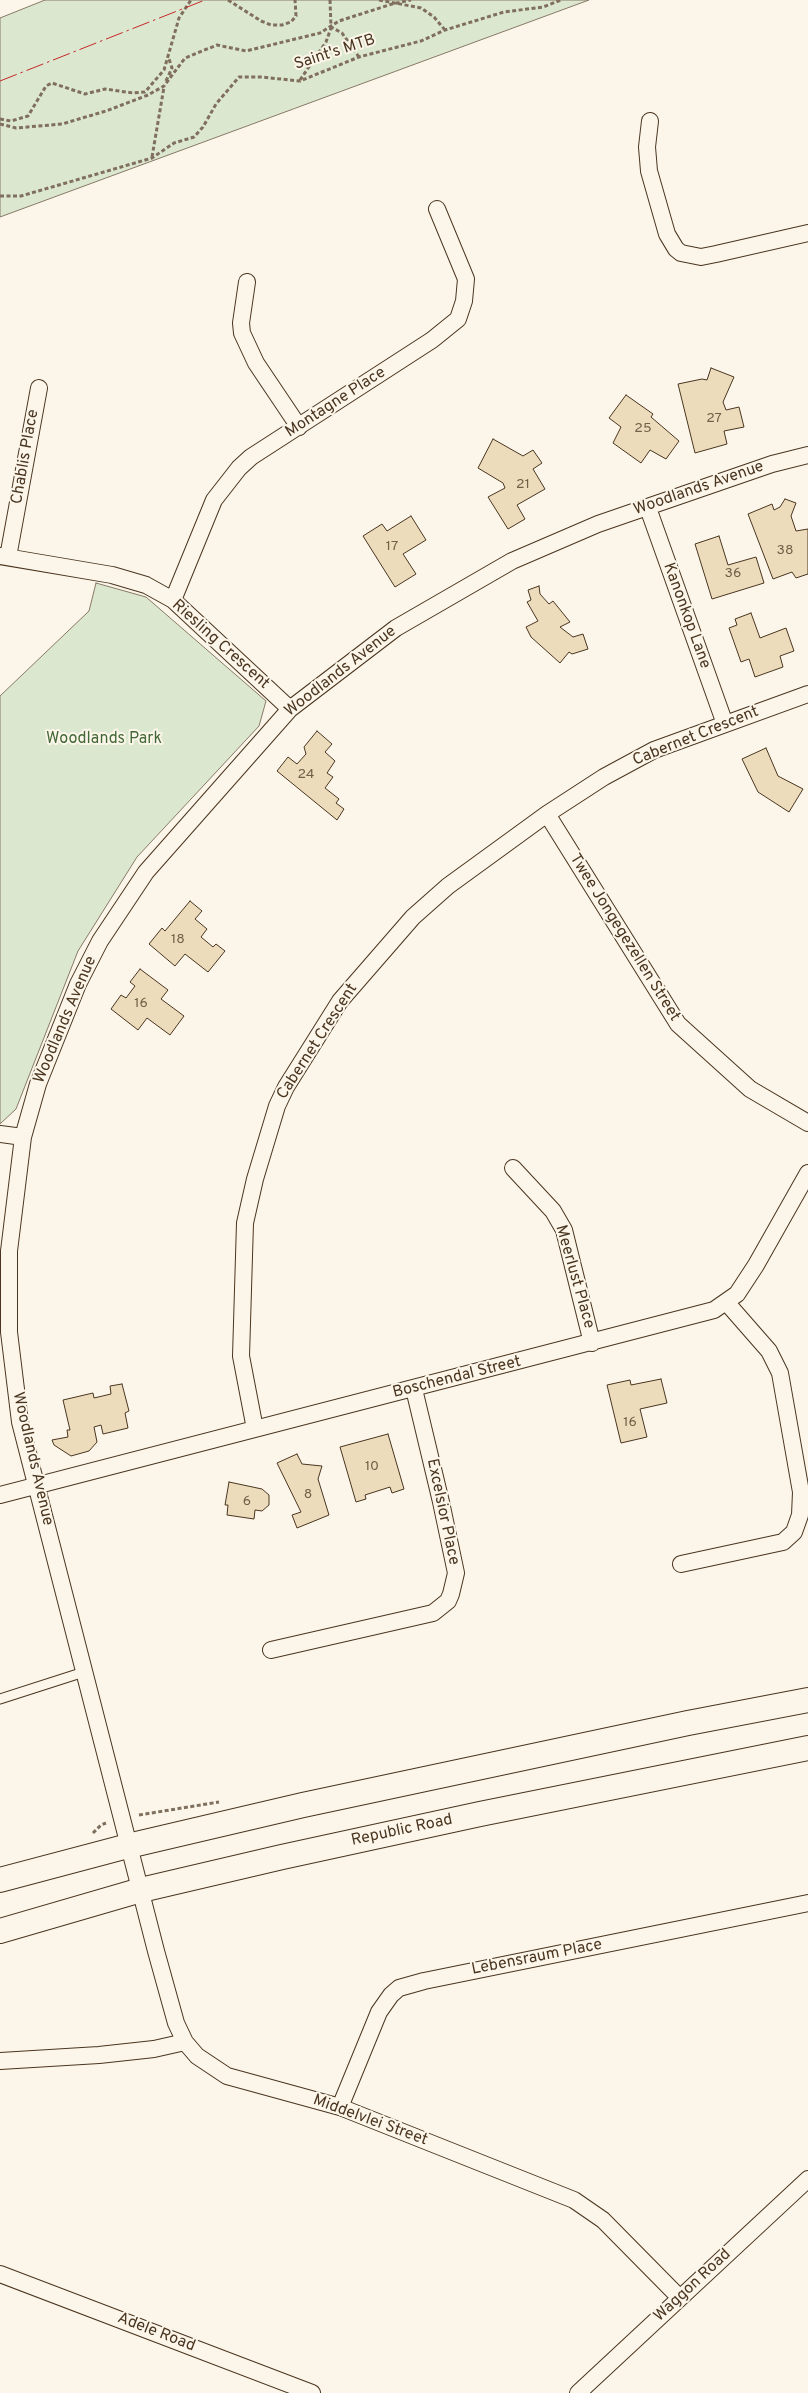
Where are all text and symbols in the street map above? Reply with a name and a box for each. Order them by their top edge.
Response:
street label: Saint's MTB [292,31,378,75]
street label: Montagne Place [282,364,390,442]
street label: Chablis Place [8,408,44,506]
house number: 27 [706,411,722,427]
house number: 25 [634,421,652,437]
street label: Woodlands Avenue [631,458,767,520]
house number: 21 [516,477,530,493]
house number: 17 [386,539,398,555]
house number: 38 [777,543,793,559]
street label: Kanonkop Lane [658,560,714,672]
house number: 36 [725,566,741,582]
street label: Riesling Crescent [167,596,273,694]
street label: Woodlands Avenue [281,622,401,722]
street label: Cabernet Crescent [630,703,762,771]
park label: Woodlands Park [46,730,162,750]
house number: 24 [297,767,315,783]
street label: Twee Jongegezellen Street [565,851,683,1025]
house number: 18 [171,932,185,948]
street label: Woodlands Avenue [31,954,101,1086]
street label: Cabernet Crescent [273,981,363,1103]
house number: 16 [134,996,148,1012]
street label: Meerlust Place [550,1223,598,1331]
street label: Boschendal Street [391,1353,523,1403]
street label: Woodlands Avenue [7,1390,57,1528]
house number: 16 [623,1415,637,1431]
street label: Excelsior Place [421,1457,463,1567]
house number: 10 [365,1459,379,1475]
house number: 8 [304,1487,312,1503]
house number: 6 [243,1494,251,1510]
street label: Republic Road [350,1811,454,1851]
street label: Lebensraum Place [470,1936,604,1980]
street label: Middelvlei Street [310,2091,430,2151]
street label: Waggon Road [651,2245,735,2327]
street label: Adele Road [114,2309,198,2357]

